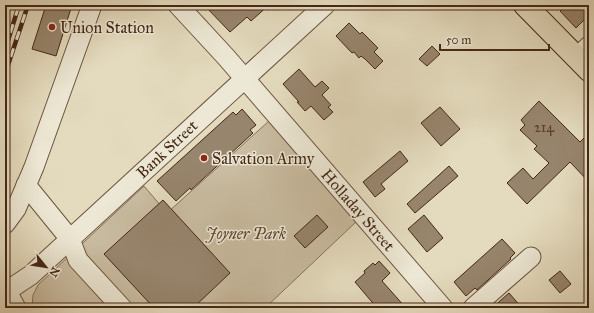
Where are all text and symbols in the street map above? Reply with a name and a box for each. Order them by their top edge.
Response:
place label: Union Station [60,18,154,37]
marker: Union Station [47,22,57,32]
scale bar [440,26,549,52]
text: 50 m [446,33,471,47]
street label: Bank Street [133,116,202,182]
house number: 214 [534,119,555,136]
place label: Salvation Army [212,149,315,168]
marker: Salvation Army [199,153,209,163]
street label: Holladay Street [317,165,399,255]
park label: Joyner Park [205,224,286,243]
north arrow [26,247,66,287]
text: N [46,264,62,280]

